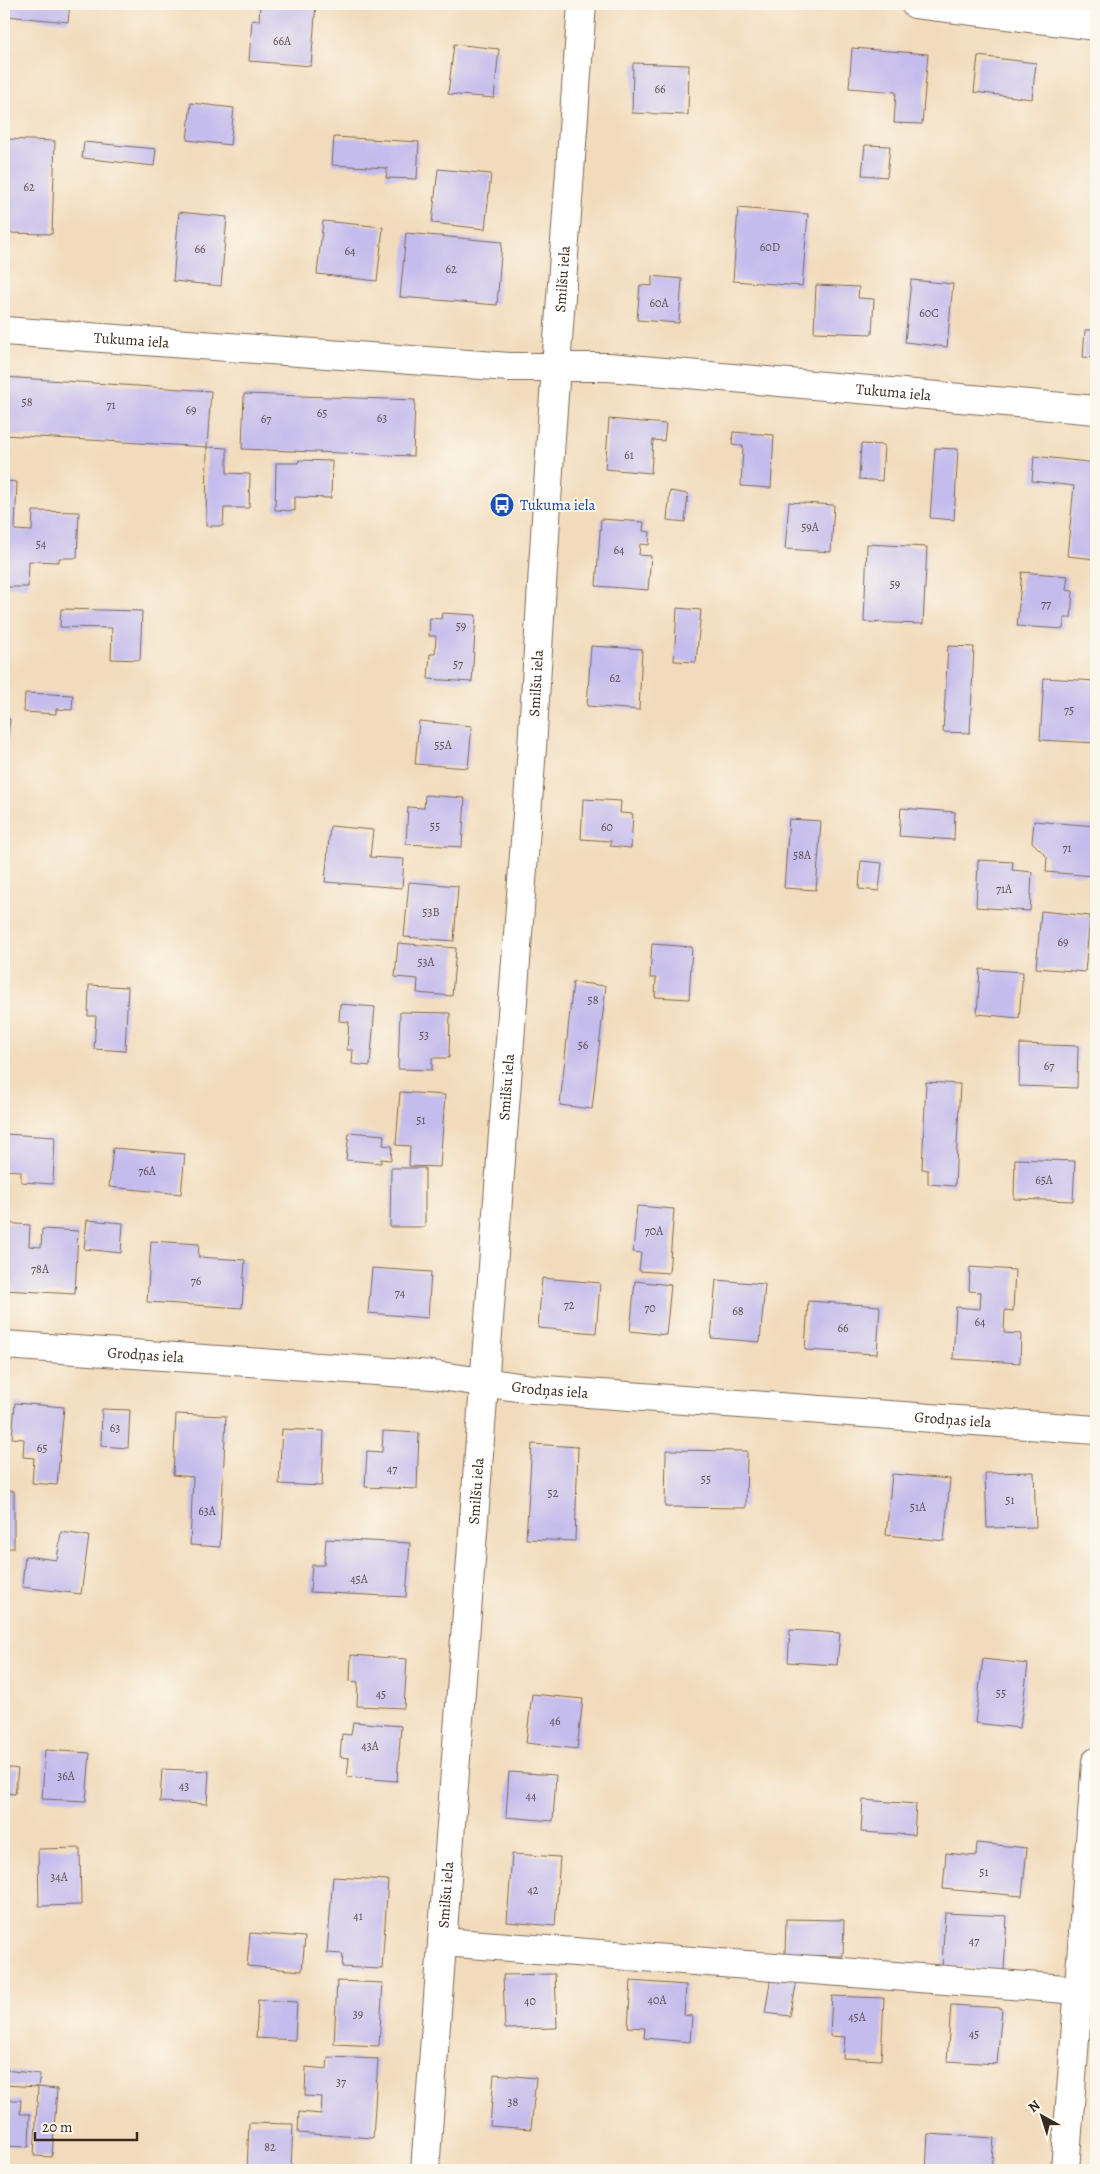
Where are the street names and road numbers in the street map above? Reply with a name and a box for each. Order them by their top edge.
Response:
street label: Smilšu iela [550,245,575,313]
street label: Tukuma iela [93,327,170,353]
street label: Tukuma iela [855,379,932,405]
street label: Smilšu iela [524,649,548,717]
street label: Smilšu iela [494,1053,519,1121]
street label: Grodņas iela [107,1342,185,1368]
street label: Grodņas iela [510,1376,589,1403]
street label: Grodņas iela [914,1407,992,1432]
street label: Smilšu iela [464,1457,489,1525]
street label: Smilšu iela [433,1861,458,1929]

